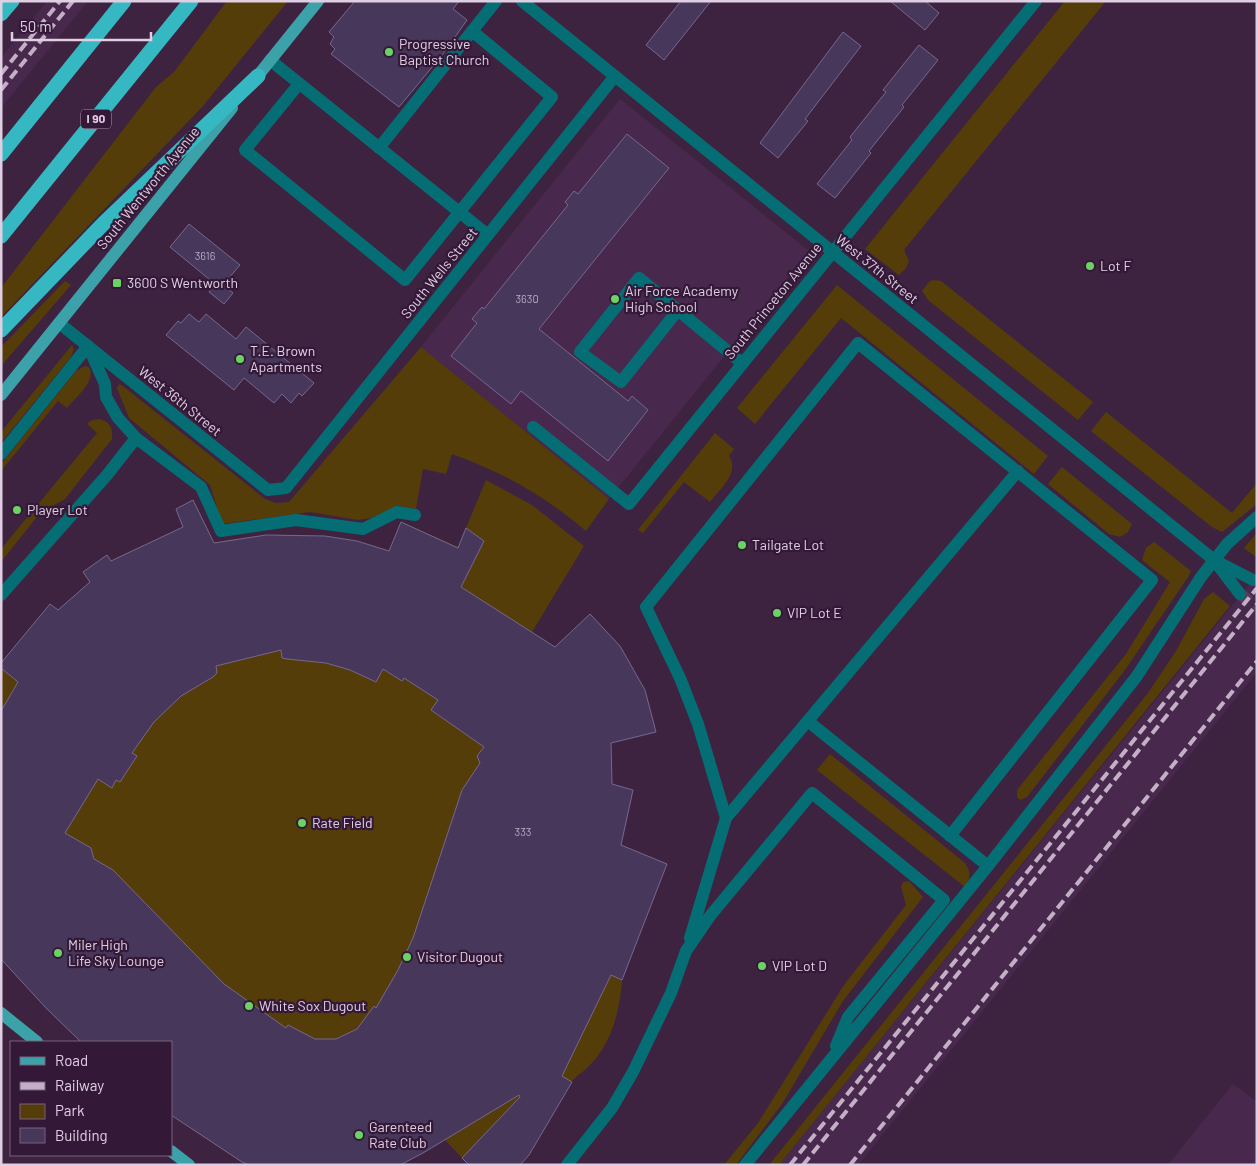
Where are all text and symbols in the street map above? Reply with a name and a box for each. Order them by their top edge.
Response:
scale bar [12,10,151,42]
text: 50 m [20,17,52,35]
place label: Progressive Baptist Church [399,35,489,68]
marker: Progressive Baptist Church [383,46,395,58]
road number: I 90 [81,110,111,128]
street label: South Wentworth Avenue [93,123,202,253]
street label: South Wells Street [397,224,480,322]
street label: West 37th Street [833,230,922,307]
street label: South Princeton Avenue [720,239,825,362]
house number: 3616 [195,249,216,262]
place label: Lot F [1100,257,1131,274]
marker: Lot F [1084,260,1096,272]
place label: 3600 S Wentworth [127,274,238,291]
marker: 3600 S Wentworth [111,277,123,289]
place label: Air Force Academy High School [625,282,739,315]
house number: 3630 [515,292,539,305]
marker: Air Force Academy High School [609,293,621,305]
place label: T.E. Brown Apartments [250,342,322,375]
marker: T.E. Brown Apartments [234,353,246,365]
street label: West 36th Street [135,362,225,439]
place label: Player Lot [27,501,88,518]
marker: Player Lot [11,504,23,516]
place label: Tailgate Lot [752,536,824,553]
marker: Tailgate Lot [736,539,748,551]
place label: VIP Lot E [787,604,842,621]
marker: VIP Lot E [771,607,783,619]
place label: Rate Field [312,814,373,831]
marker: Rate Field [296,817,308,829]
house number: 333 [515,825,532,838]
place label: Miler High Life Sky Lounge [68,936,164,969]
marker: Miler High Life Sky Lounge [52,947,64,959]
place label: Visitor Dugout [417,948,503,965]
marker: Visitor Dugout [401,951,413,963]
place label: VIP Lot D [772,957,827,974]
marker: VIP Lot D [756,960,768,972]
place label: White Sox Dugout [259,997,366,1014]
marker: White Sox Dugout [243,1000,255,1012]
legend [10,1041,172,1156]
text: Road [55,1051,88,1069]
text: Railway [55,1076,104,1094]
text: Park [55,1101,85,1119]
place label: Garenteed Rate Club [369,1118,432,1151]
text: Building [55,1126,108,1144]
marker: Garenteed Rate Club [353,1129,365,1141]

